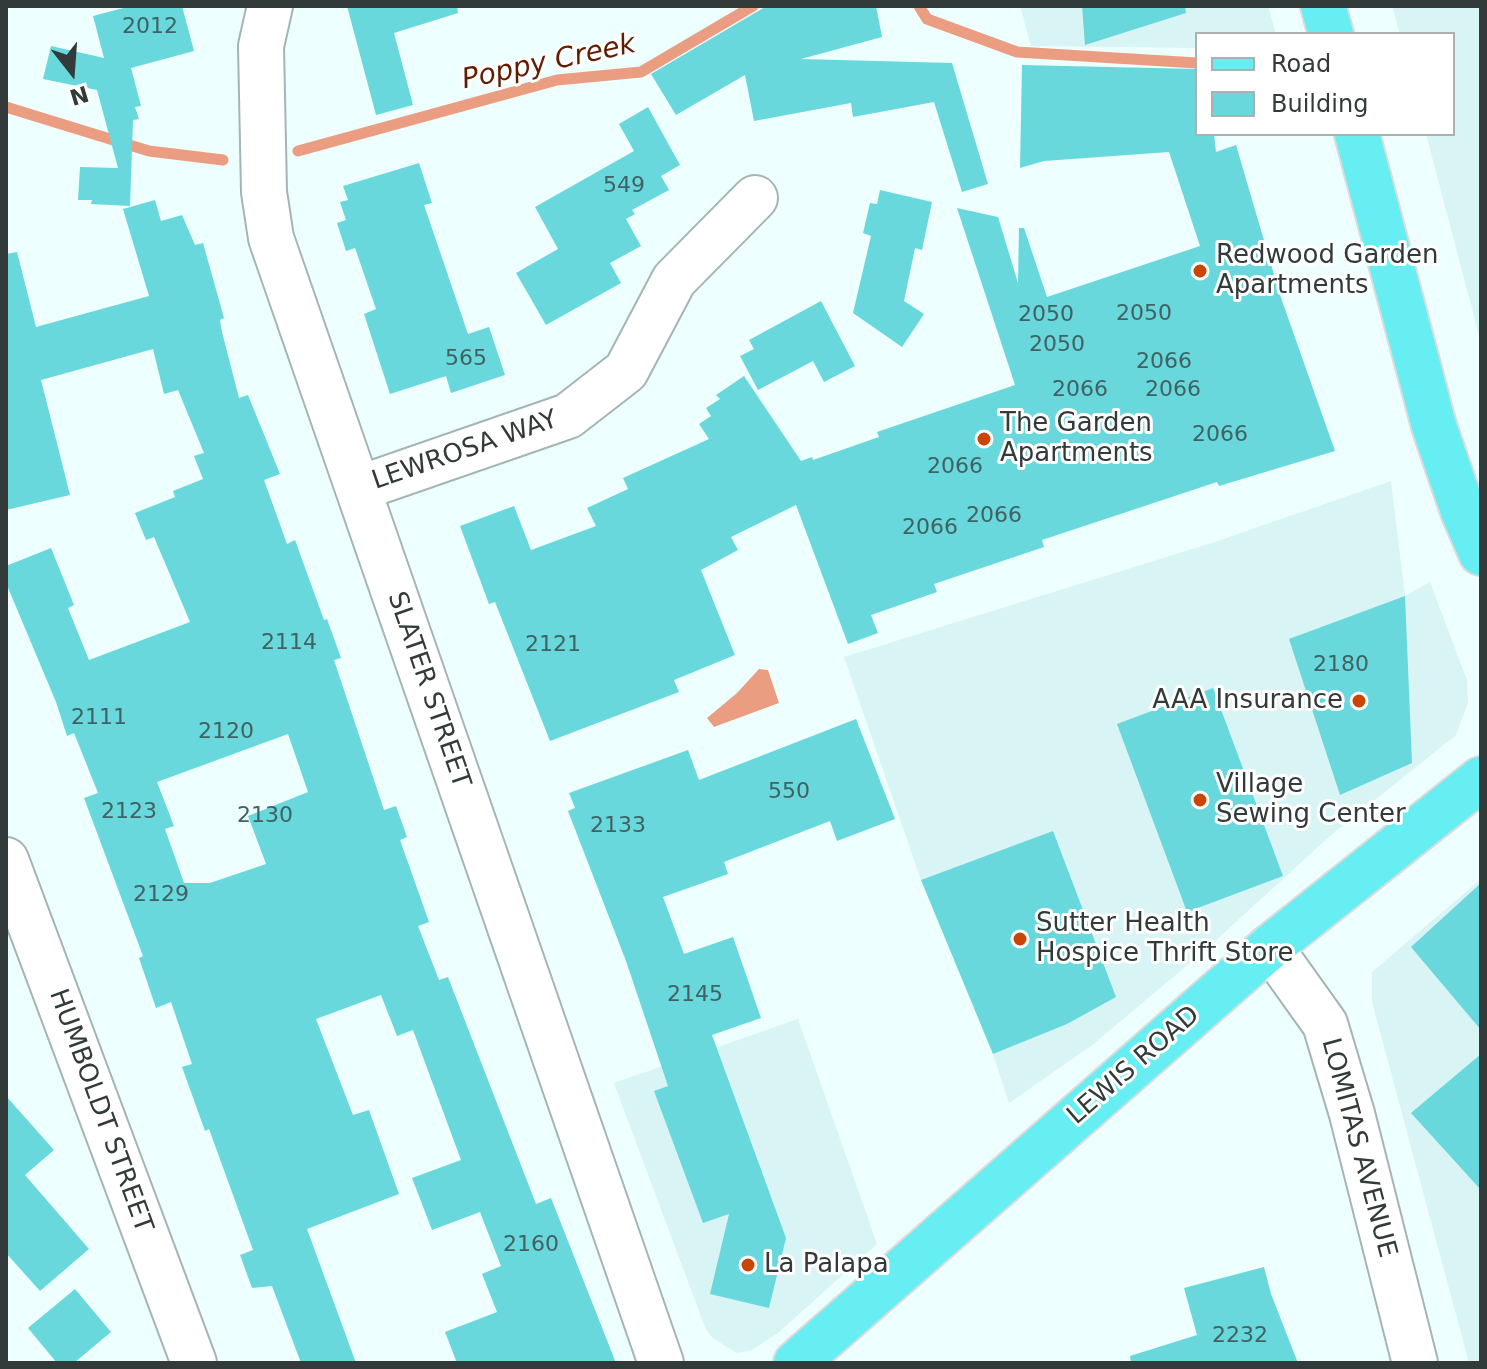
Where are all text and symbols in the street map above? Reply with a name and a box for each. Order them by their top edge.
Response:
house number: 2012 [122,14,178,40]
water label: Poppy Creek [459,28,639,98]
north arrow [32,32,112,112]
legend [1195,32,1455,136]
text: Road [1271,50,1331,78]
text: N [67,81,92,110]
text: Building [1271,90,1368,118]
house number: 549 [603,173,645,199]
place label: Redwood Garden Apartments [1216,240,1439,302]
marker: Redwood Garden Apartments [1191,262,1209,280]
house number: 2050 [1116,301,1172,327]
house number: 2050 [1018,302,1074,328]
house number: 2050 [1029,332,1085,358]
house number: 565 [445,346,487,372]
house number: 2066 [1136,349,1192,375]
house number: 2066 [1052,377,1108,403]
house number: 2066 [1145,377,1201,403]
street label: LEWROSA WAY [368,405,562,497]
place label: The Garden Apartments [1000,408,1153,470]
house number: 2066 [1192,422,1248,448]
marker: The Garden Apartments [975,430,993,448]
house number: 2066 [927,454,983,480]
house number: 2066 [966,503,1022,529]
house number: 2066 [902,515,958,541]
street label: SLATER STREET [380,588,476,792]
house number: 2114 [261,630,317,656]
house number: 2121 [525,632,581,658]
house number: 2180 [1313,652,1369,678]
place label: AAA Insurance [1152,685,1343,717]
marker: AAA Insurance [1350,692,1368,710]
house number: 2111 [71,705,127,731]
house number: 2120 [198,719,254,745]
place label: Village Sewing Center [1216,769,1406,830]
house number: 550 [768,779,810,805]
marker: Village Sewing Center [1191,791,1209,809]
house number: 2123 [101,799,157,825]
house number: 2130 [237,803,293,829]
house number: 2133 [590,813,646,839]
house number: 2129 [133,882,189,908]
place label: Sutter Health Hospice Thrift Store [1036,908,1293,970]
marker: Sutter Health Hospice Thrift Store [1011,930,1029,948]
house number: 2145 [667,982,723,1008]
street label: HUMBOLDT STREET [41,985,159,1237]
street label: LEWIS ROAD [1062,1000,1206,1132]
street label: LOMITAS AVENUE [1314,1035,1402,1261]
house number: 2160 [503,1232,559,1258]
place label: La Palapa [764,1249,889,1281]
marker: La Palapa [739,1256,757,1274]
house number: 2232 [1212,1323,1268,1349]

